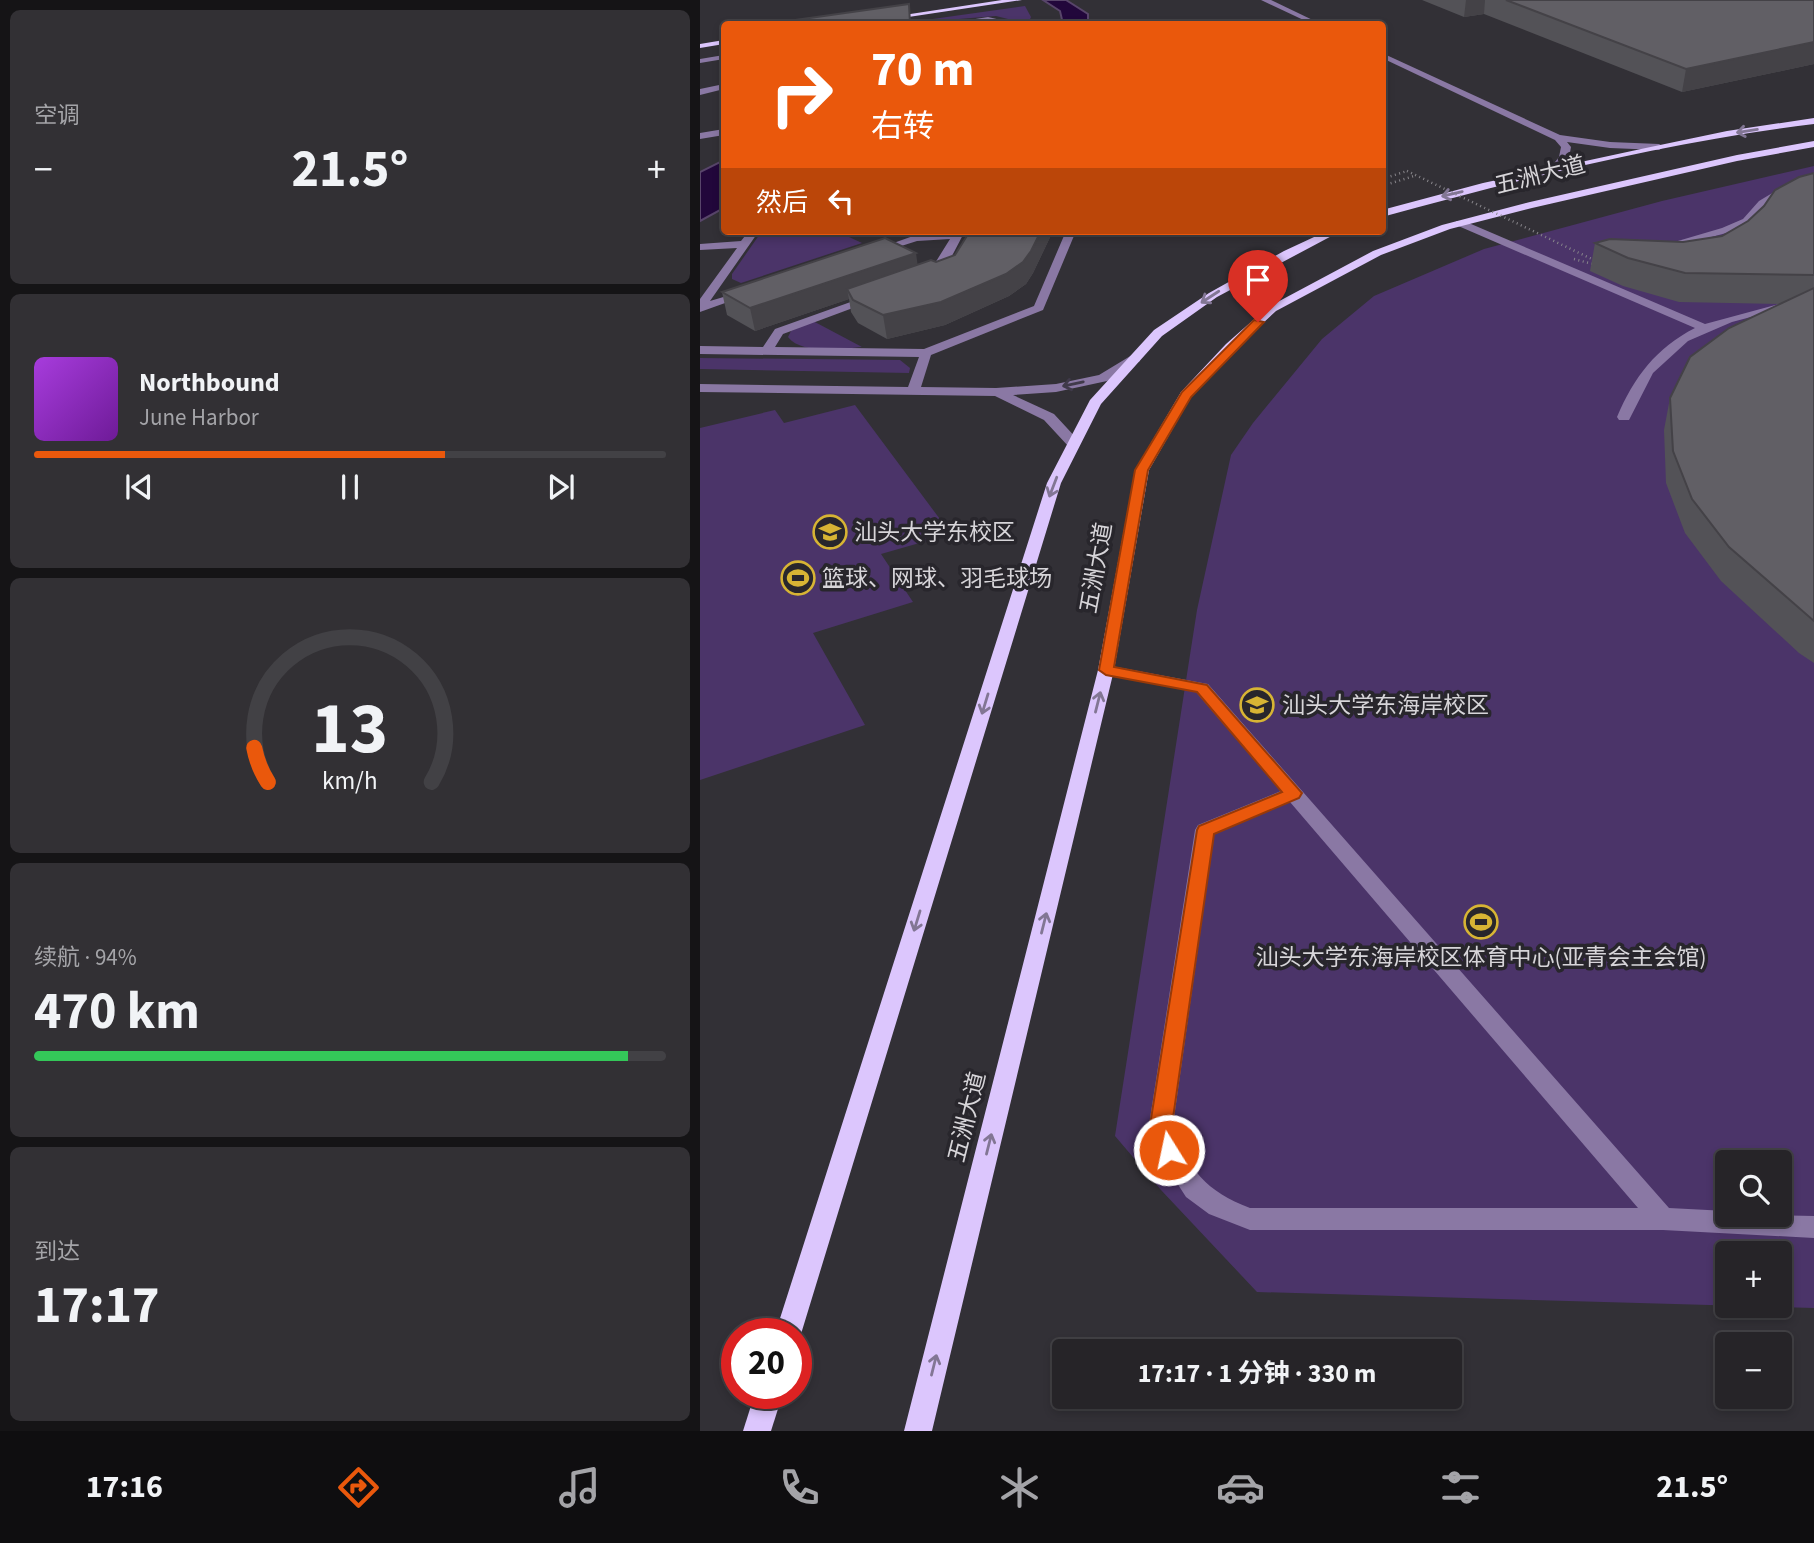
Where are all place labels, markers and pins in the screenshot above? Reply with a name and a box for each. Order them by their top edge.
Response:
pin [1228,250,1288,322]
school or university icon: 汕头大学东校区 [811,513,849,551]
place label: 汕头大学东校区 [854,516,1015,549]
sports icon: 篮球、网球、羽毛球场 [779,559,817,597]
place label: 篮球、网球、羽毛球场 [822,562,1052,595]
school or university icon: 汕头大学东海岸校区 [1238,686,1276,724]
place label: 汕头大学东海岸校区 [1282,689,1489,722]
sports icon: 汕头大学东海岸校区体育中心(亚青会主会馆) [1462,903,1500,941]
place label: 汕头大学东海岸校区体育中心(亚青会主会馆) [1256,941,1706,974]

